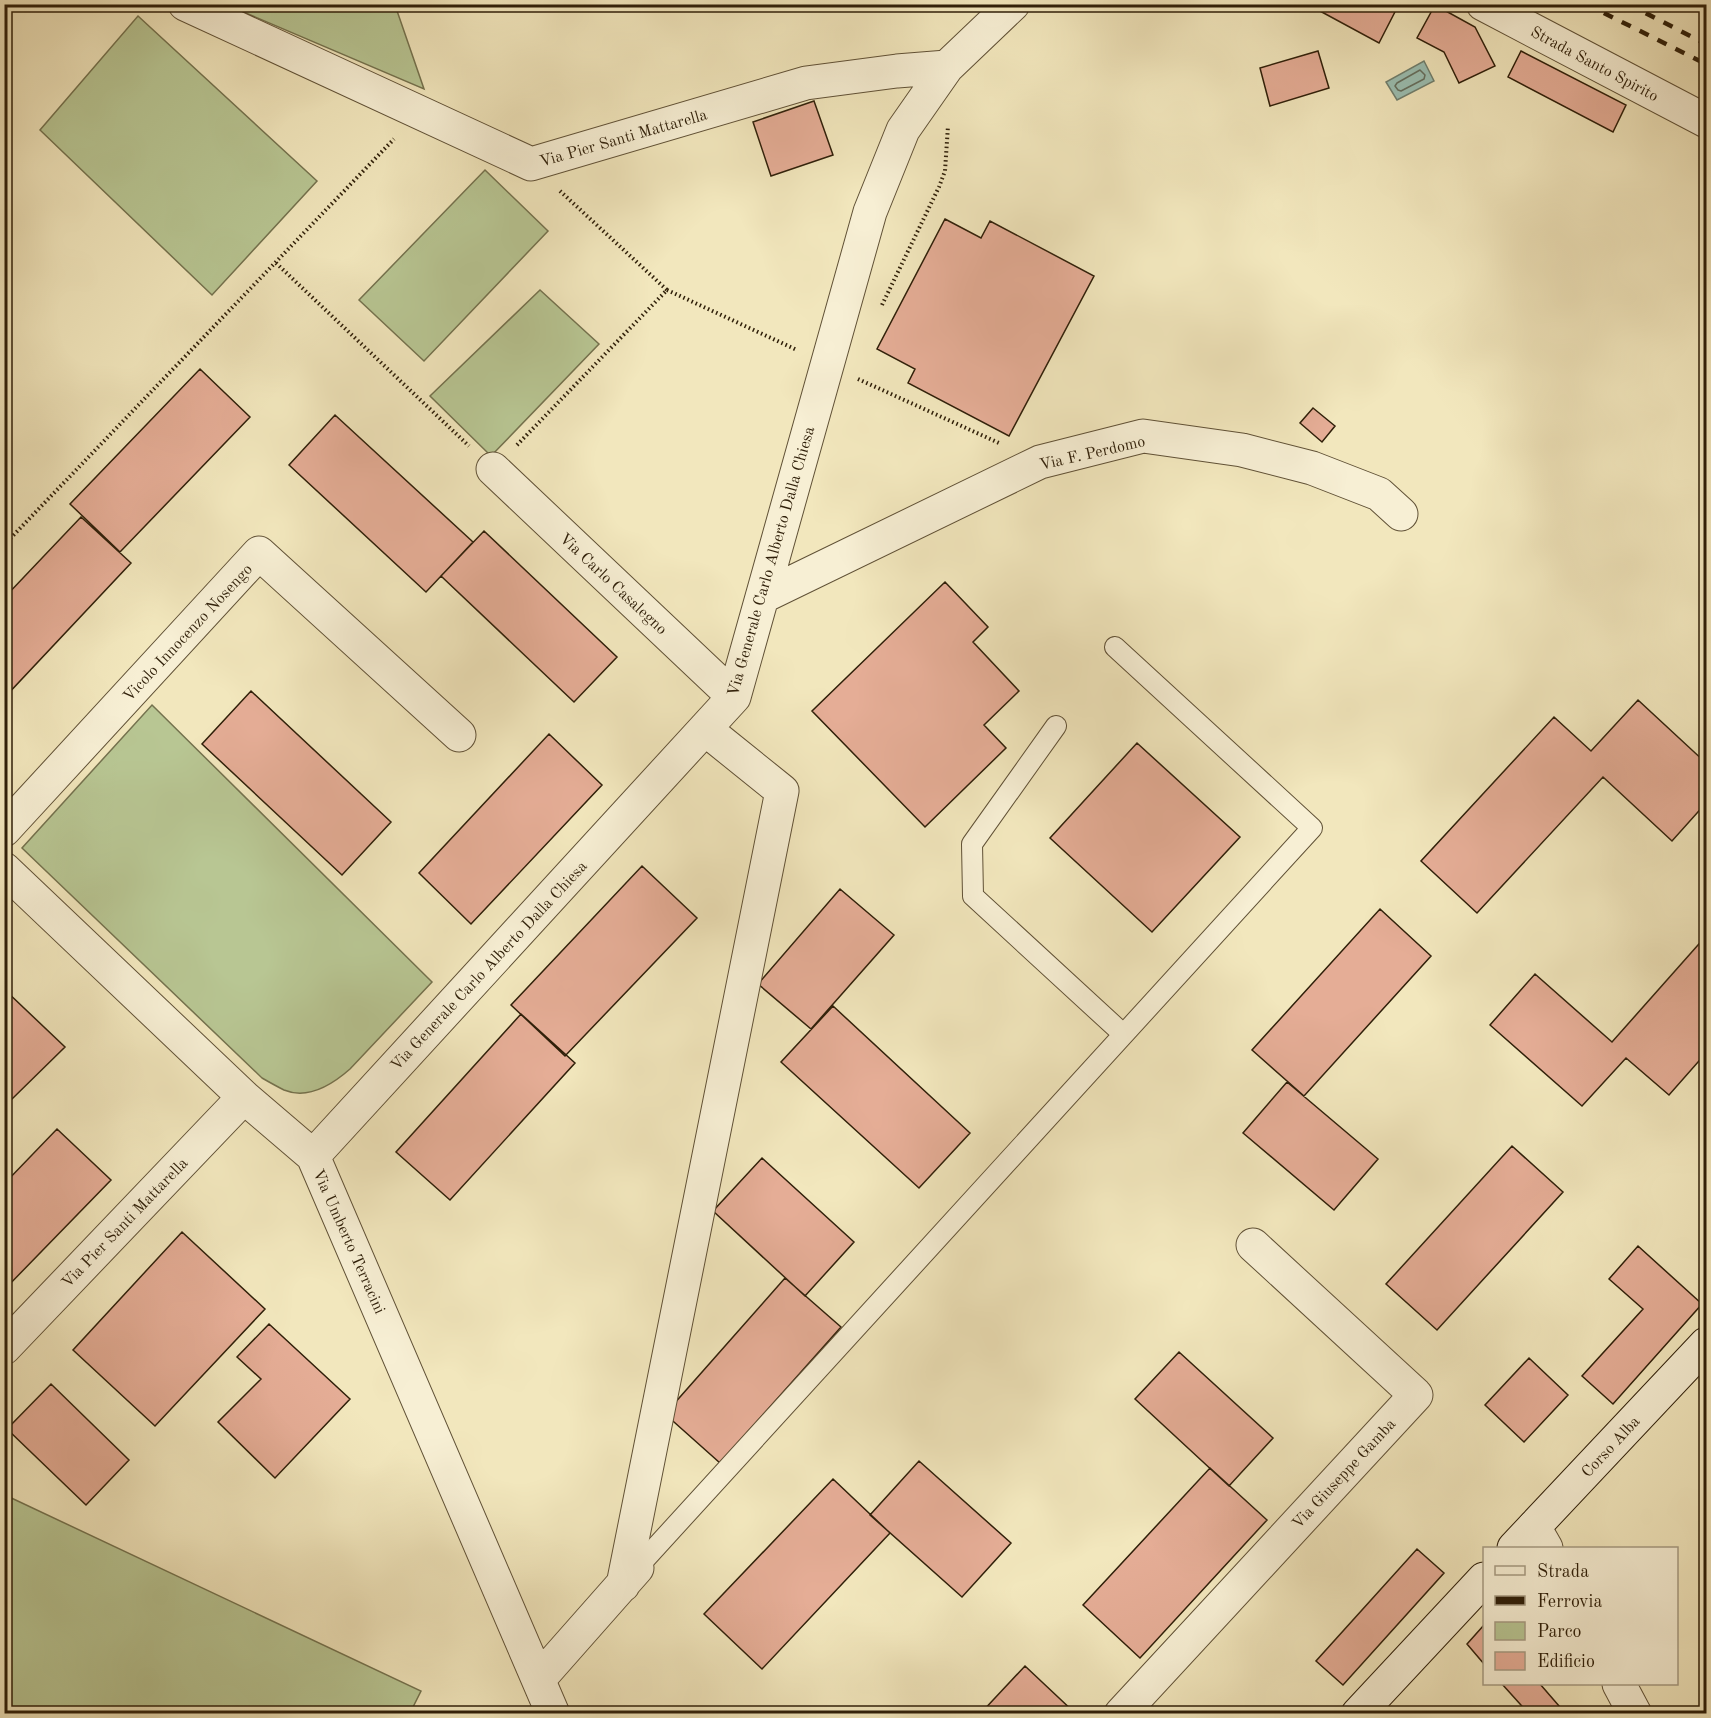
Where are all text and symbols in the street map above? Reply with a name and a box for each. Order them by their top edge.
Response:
street label: Strada Santo Spirito [1528,24,1661,105]
street label: Via Pier Santi Mattarella [538,107,709,171]
street label: Via Generale Carlo Alberto Dalla Chiesa [726,425,818,698]
street label: Via F. Perdomo [1038,434,1147,474]
street label: Via Carlo Casalegno [556,531,670,638]
street label: Vicolo Innocenzo Nosengo [121,562,256,705]
street label: Via Generale Carlo Alberto Dalla Chiesa [388,859,591,1074]
street label: Via Pier Santi Mattarella [59,1155,192,1291]
street label: Via Umberto Terracini [309,1167,387,1317]
street label: Corso Alba [1579,1414,1644,1481]
street label: Via Giuseppe Gamba [1290,1416,1399,1532]
legend [1483,1547,1678,1685]
text: Strada [1537,1563,1589,1581]
text: Ferrovia [1537,1593,1602,1611]
text: Parco [1537,1623,1582,1641]
text: Edificio [1537,1653,1595,1671]

